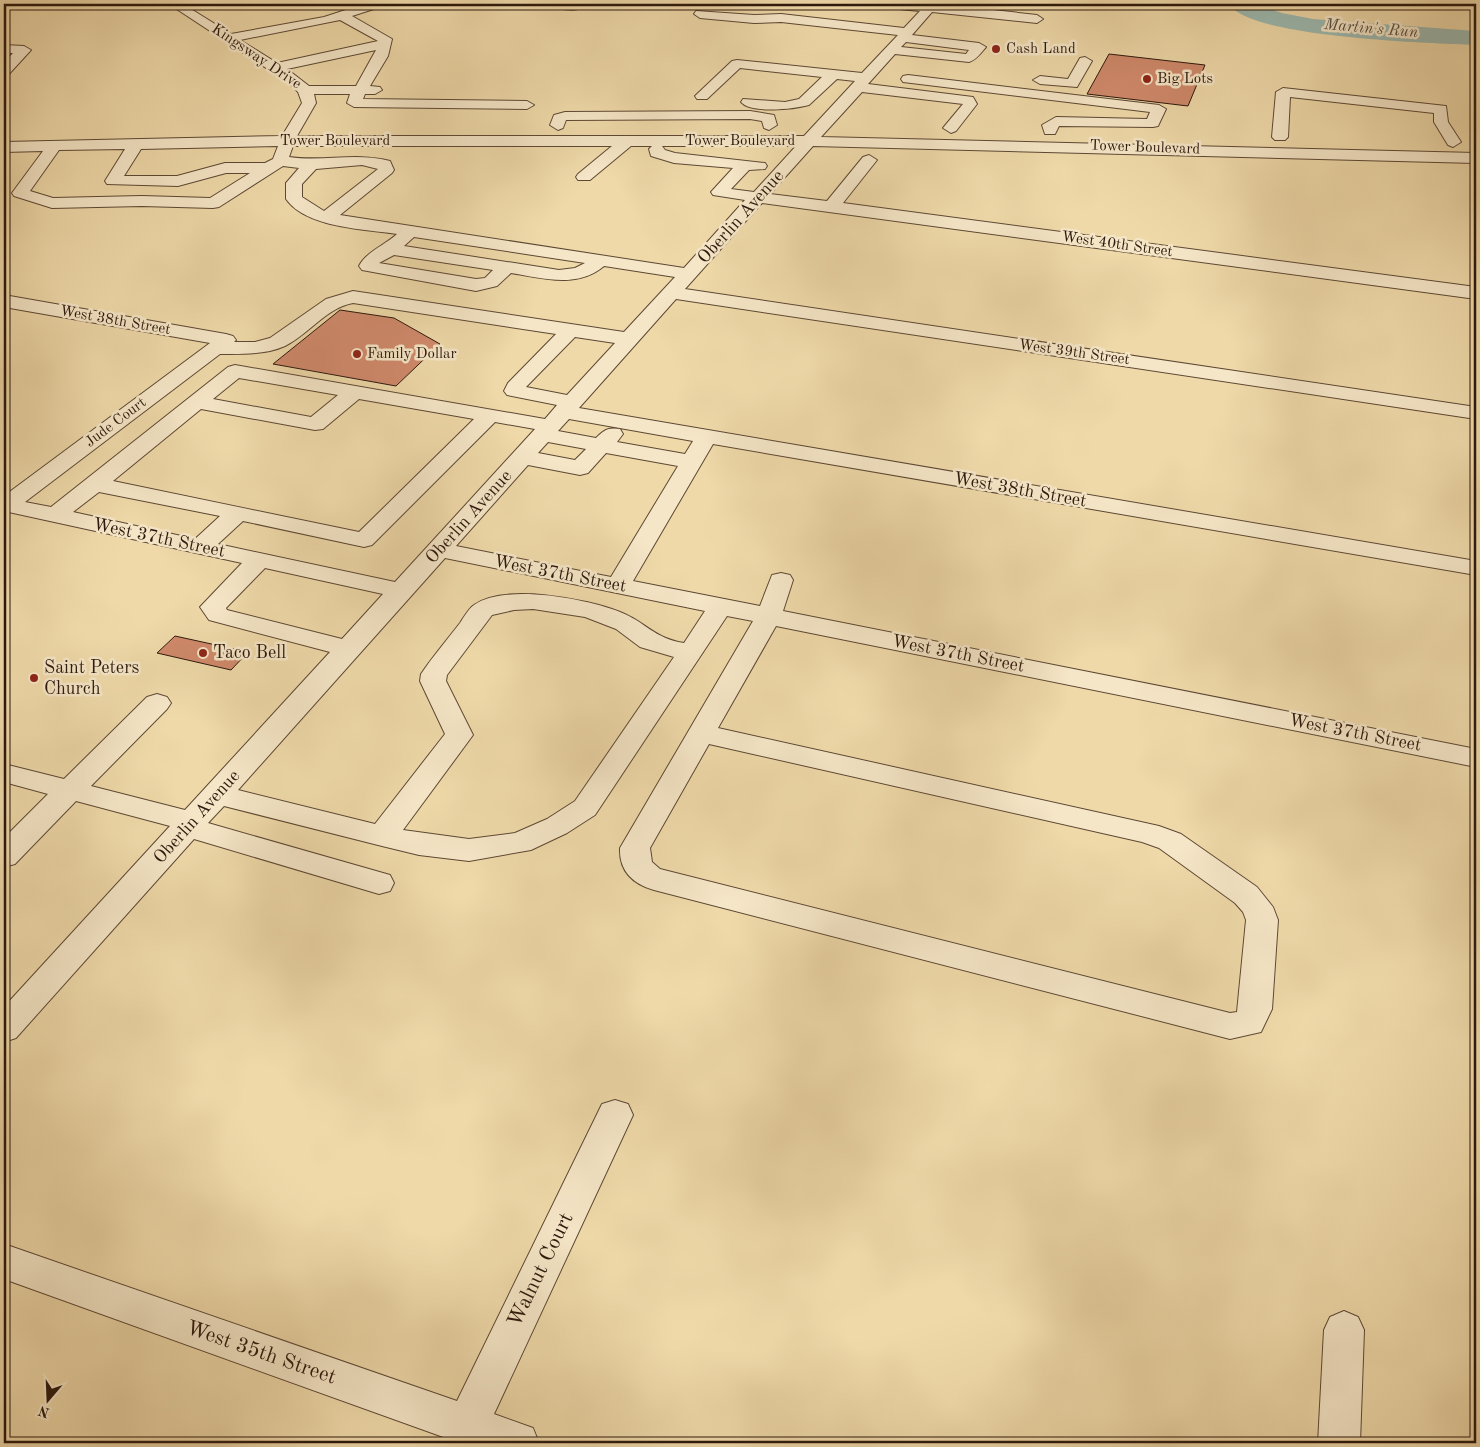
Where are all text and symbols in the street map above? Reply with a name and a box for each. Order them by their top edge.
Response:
water label: Martin's Run [1322,17,1419,41]
street label: Kingsway Drive [208,22,304,93]
place label: Cash Land [1006,42,1076,57]
marker: Cash Land [990,43,1002,55]
place label: Big Lots [1157,72,1213,87]
marker: Big Lots [1141,73,1153,85]
street label: Tower Boulevard [280,134,391,149]
street label: Tower Boulevard [685,134,796,149]
street label: Tower Boulevard [1089,139,1201,157]
street label: Oberlin Avenue [694,167,788,267]
street label: West 40th Street [1060,230,1174,260]
street label: West 38th Street [58,304,172,338]
street label: West 39th Street [1017,338,1131,368]
place label: Family Dollar [367,347,457,362]
marker: Family Dollar [351,348,363,360]
street label: Jude Court [83,395,149,451]
street label: Oberlin Avenue [422,467,516,567]
street label: West 38th Street [952,469,1088,511]
street label: West 37th Street [91,515,227,561]
street label: West 37th Street [492,552,628,596]
street label: West 37th Street [890,632,1026,676]
place label: Taco Bell [213,644,286,662]
marker: Taco Bell [197,647,209,659]
place label: Saint Peters Church [44,659,140,698]
marker: Saint Peters Church [28,672,40,684]
street label: West 37th Street [1287,711,1423,755]
street label: Oberlin Avenue [150,767,244,867]
street label: Walnut Court [504,1210,578,1330]
street label: West 35th Street [183,1317,339,1389]
north arrow [22,1374,72,1424]
text: N [36,1403,51,1420]

